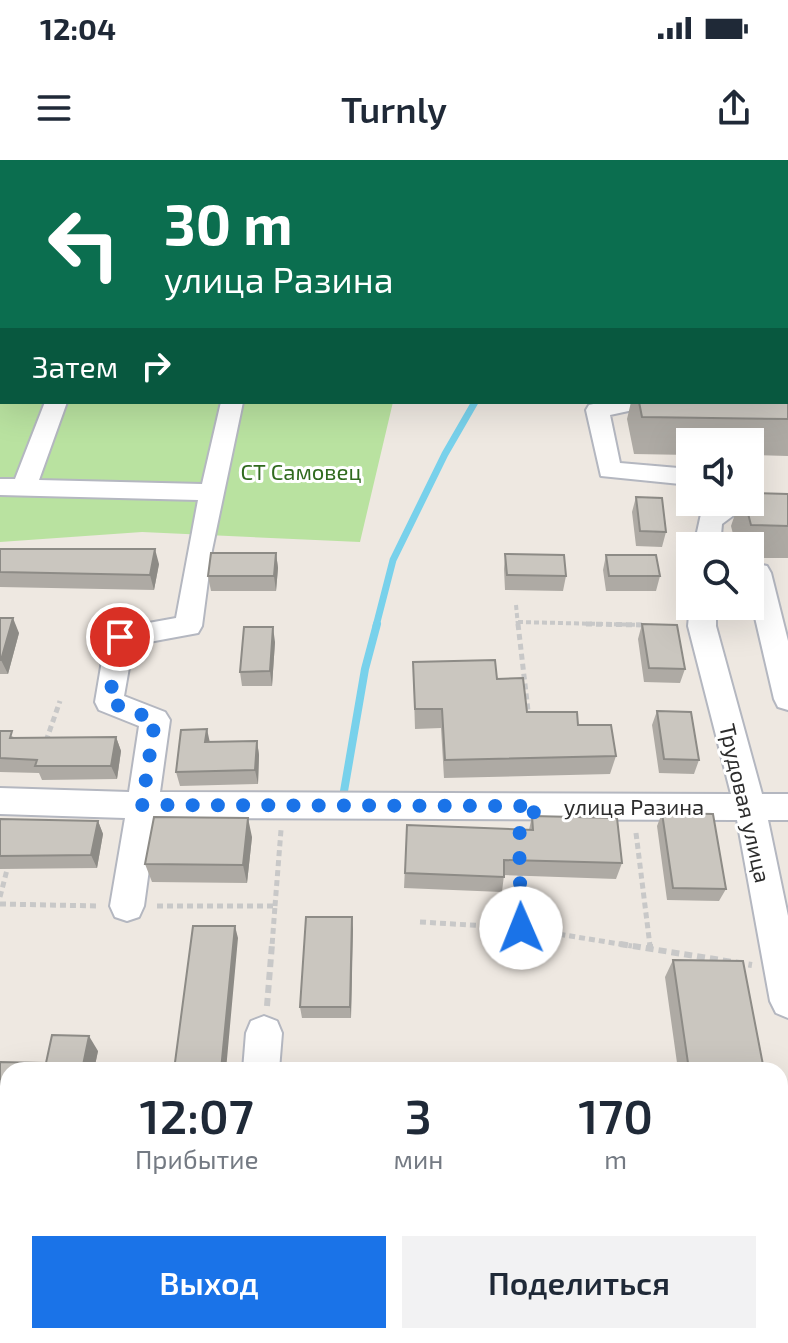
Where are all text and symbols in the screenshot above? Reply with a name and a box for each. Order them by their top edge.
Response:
text: 12:04 [40,10,116,46]
icon: menu [32,86,76,130]
icon: share [712,86,756,130]
text: Turnly [341,87,447,130]
text: 30 m [164,189,293,256]
icon: left [32,192,136,296]
text: улица Разина [164,257,394,300]
icon: right [134,344,178,388]
text: Затем [32,348,118,384]
map controls [676,428,764,620]
button: sound [676,428,764,516]
park label: СТ Самовец [241,458,361,484]
button: search [676,532,764,620]
pin [86,603,154,671]
icon: arrive [98,615,142,659]
street label: Трудовая улица [714,721,777,885]
street label: улица Разина [564,793,704,820]
position arrow [479,886,563,970]
text: 12:07 [140,1086,254,1144]
text: 3 [405,1086,432,1144]
text: 170 [578,1086,653,1144]
text: Прибытие [135,1143,258,1174]
text: мин [393,1143,443,1174]
text: m [604,1143,627,1174]
button: Выход [32,1236,386,1328]
button: Поделиться [402,1236,756,1328]

